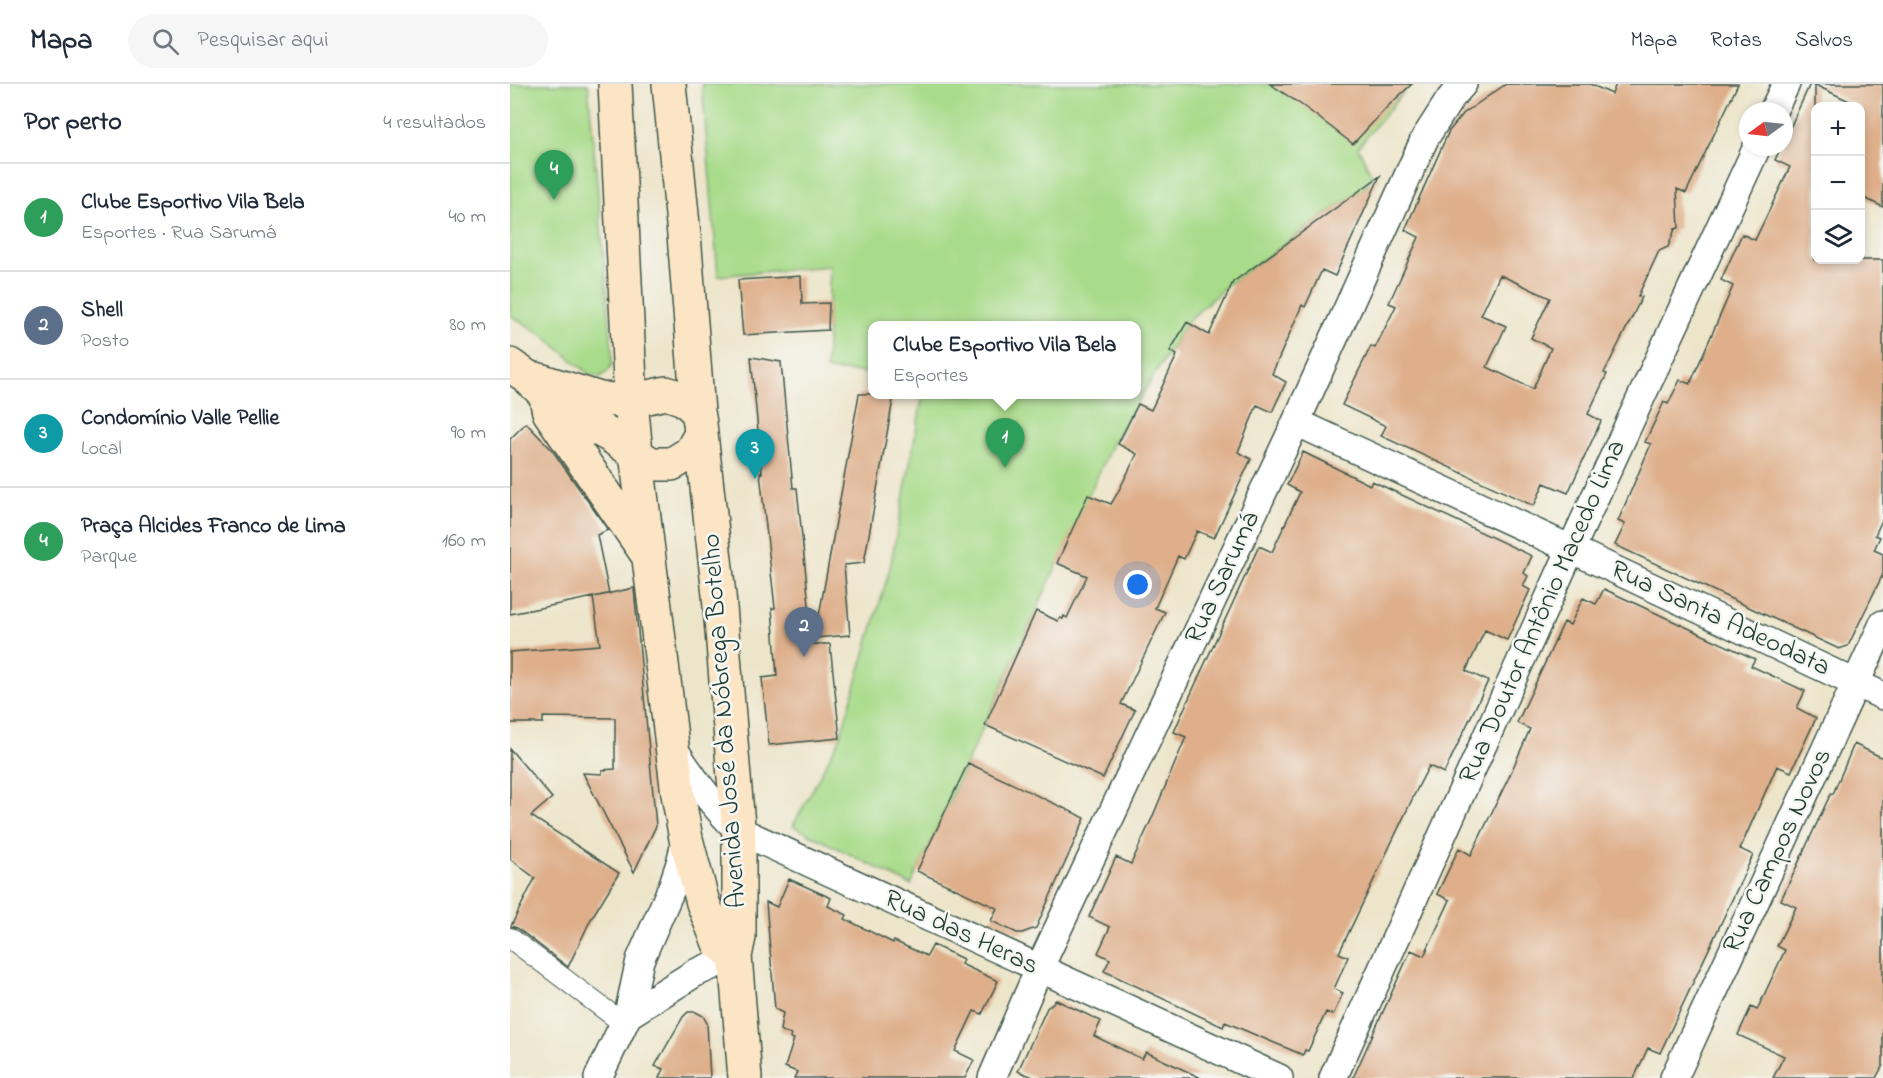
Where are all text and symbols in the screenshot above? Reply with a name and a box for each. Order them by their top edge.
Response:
search box [128,14,548,68]
text: Mapa [30,21,92,62]
icon: search [149,25,182,58]
text: Pesquisar aqui [197,25,328,57]
text: Mapa [1630,26,1677,56]
text: Rotas [1710,26,1762,56]
text: Salvos [1795,26,1853,56]
north arrow [1739,102,1793,156]
map controls [1811,102,1865,264]
button: + [1811,102,1865,156]
text: Por perto [24,104,122,142]
text: 4 resultados [383,109,486,138]
pin: 4 [534,150,573,200]
button: − [1811,156,1865,210]
text: Clube Esportivo Vila Bela [81,187,305,219]
text: 1 [40,203,47,232]
text: 40 m [449,203,486,232]
button: layers [1811,210,1865,264]
text: Esportes · Rua Sarumá [81,219,276,248]
text: Shell [81,295,123,327]
text: 2 [39,311,48,340]
text: 80 m [449,311,486,340]
popup [868,321,1141,399]
text: Posto [81,327,129,356]
text: Clube Esportivo Vila Bela [893,330,1116,362]
text: Esportes [893,362,968,391]
text: Condomínio Valle Pellie [81,403,279,435]
pin: 1 [986,418,1024,468]
text: 3 [39,419,48,448]
text: 90 m [451,419,486,448]
pin: 3 [736,430,774,479]
street label: Rua Doutor Antônio Macedo Lima [1449,434,1637,790]
text: Local [81,435,122,464]
street label: Rua Sarumá [1175,505,1271,651]
text: Praça Alcides Franco de Lima [81,511,346,543]
text: 4 [39,527,48,556]
text: 160 m [442,527,486,556]
street label: Avenida José da Nóbrega Botelho [692,532,758,910]
text: Parque [81,543,137,572]
street label: Rua Santa Adeodata [1604,551,1836,687]
your location [1123,570,1152,599]
pin: 2 [784,608,824,657]
street label: Rua Campos Novos [1713,742,1843,960]
street label: Rua das Heras [877,880,1045,986]

